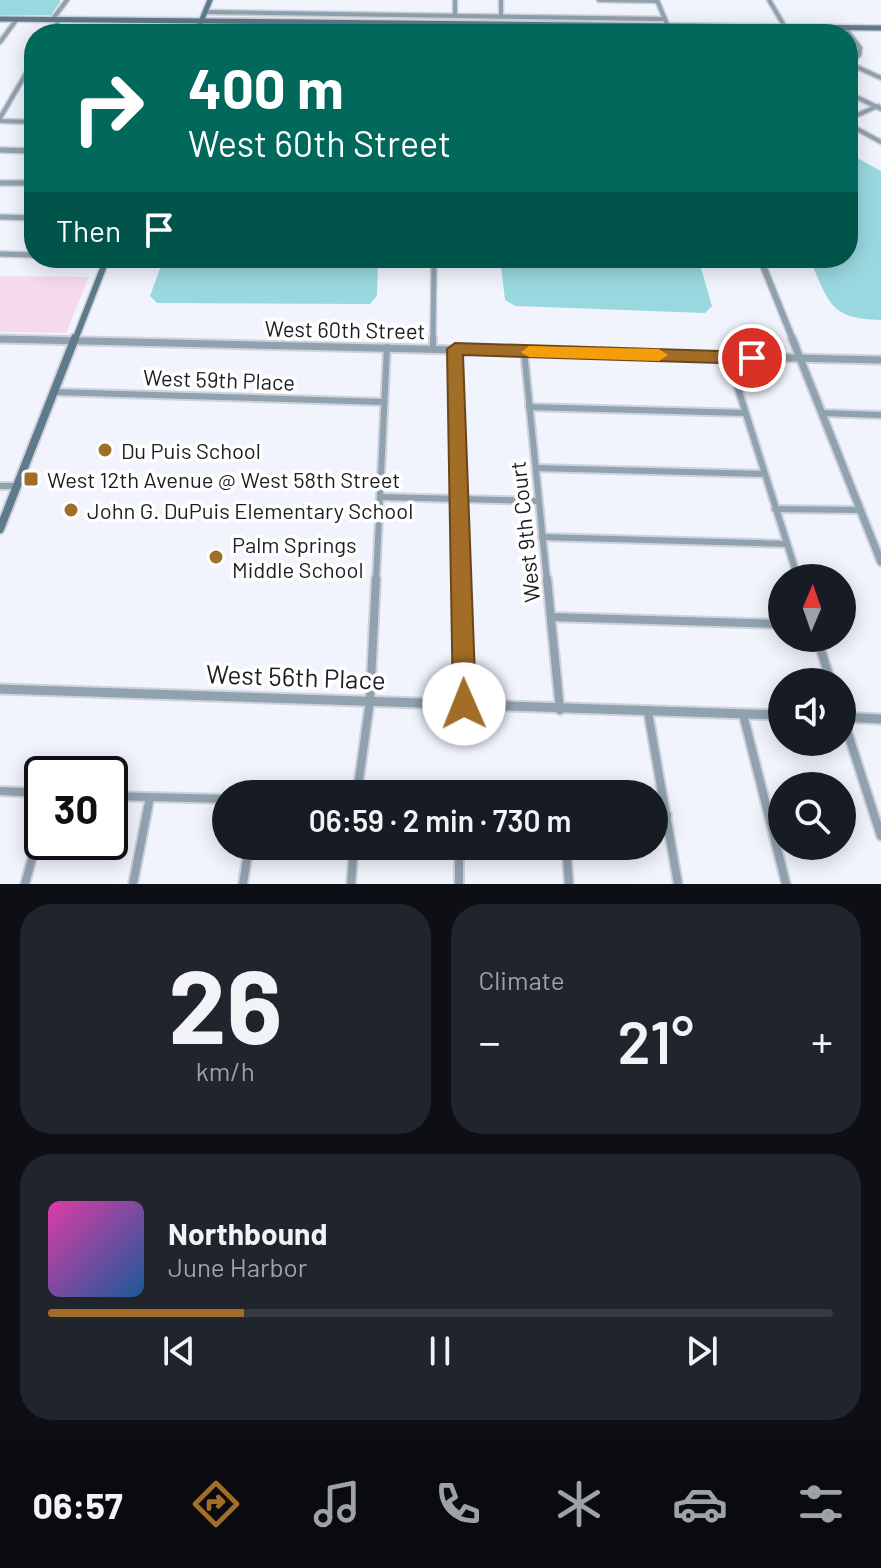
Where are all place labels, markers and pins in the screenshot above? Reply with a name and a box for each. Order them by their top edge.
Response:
pin [718,324,786,392]
place label: Du Puis School [121,437,261,463]
marker: Du Puis School [96,441,114,459]
place label: West 12th Avenue @ West 58th Street [47,466,400,492]
marker: West 12th Avenue @ West 58th Street [22,470,40,488]
place label: John G. DuPuis Elementary School [87,497,413,523]
marker: John G. DuPuis Elementary School [62,501,80,519]
place label: Palm Springs Middle School [232,531,364,582]
marker: Palm Springs Middle School [207,548,225,566]

